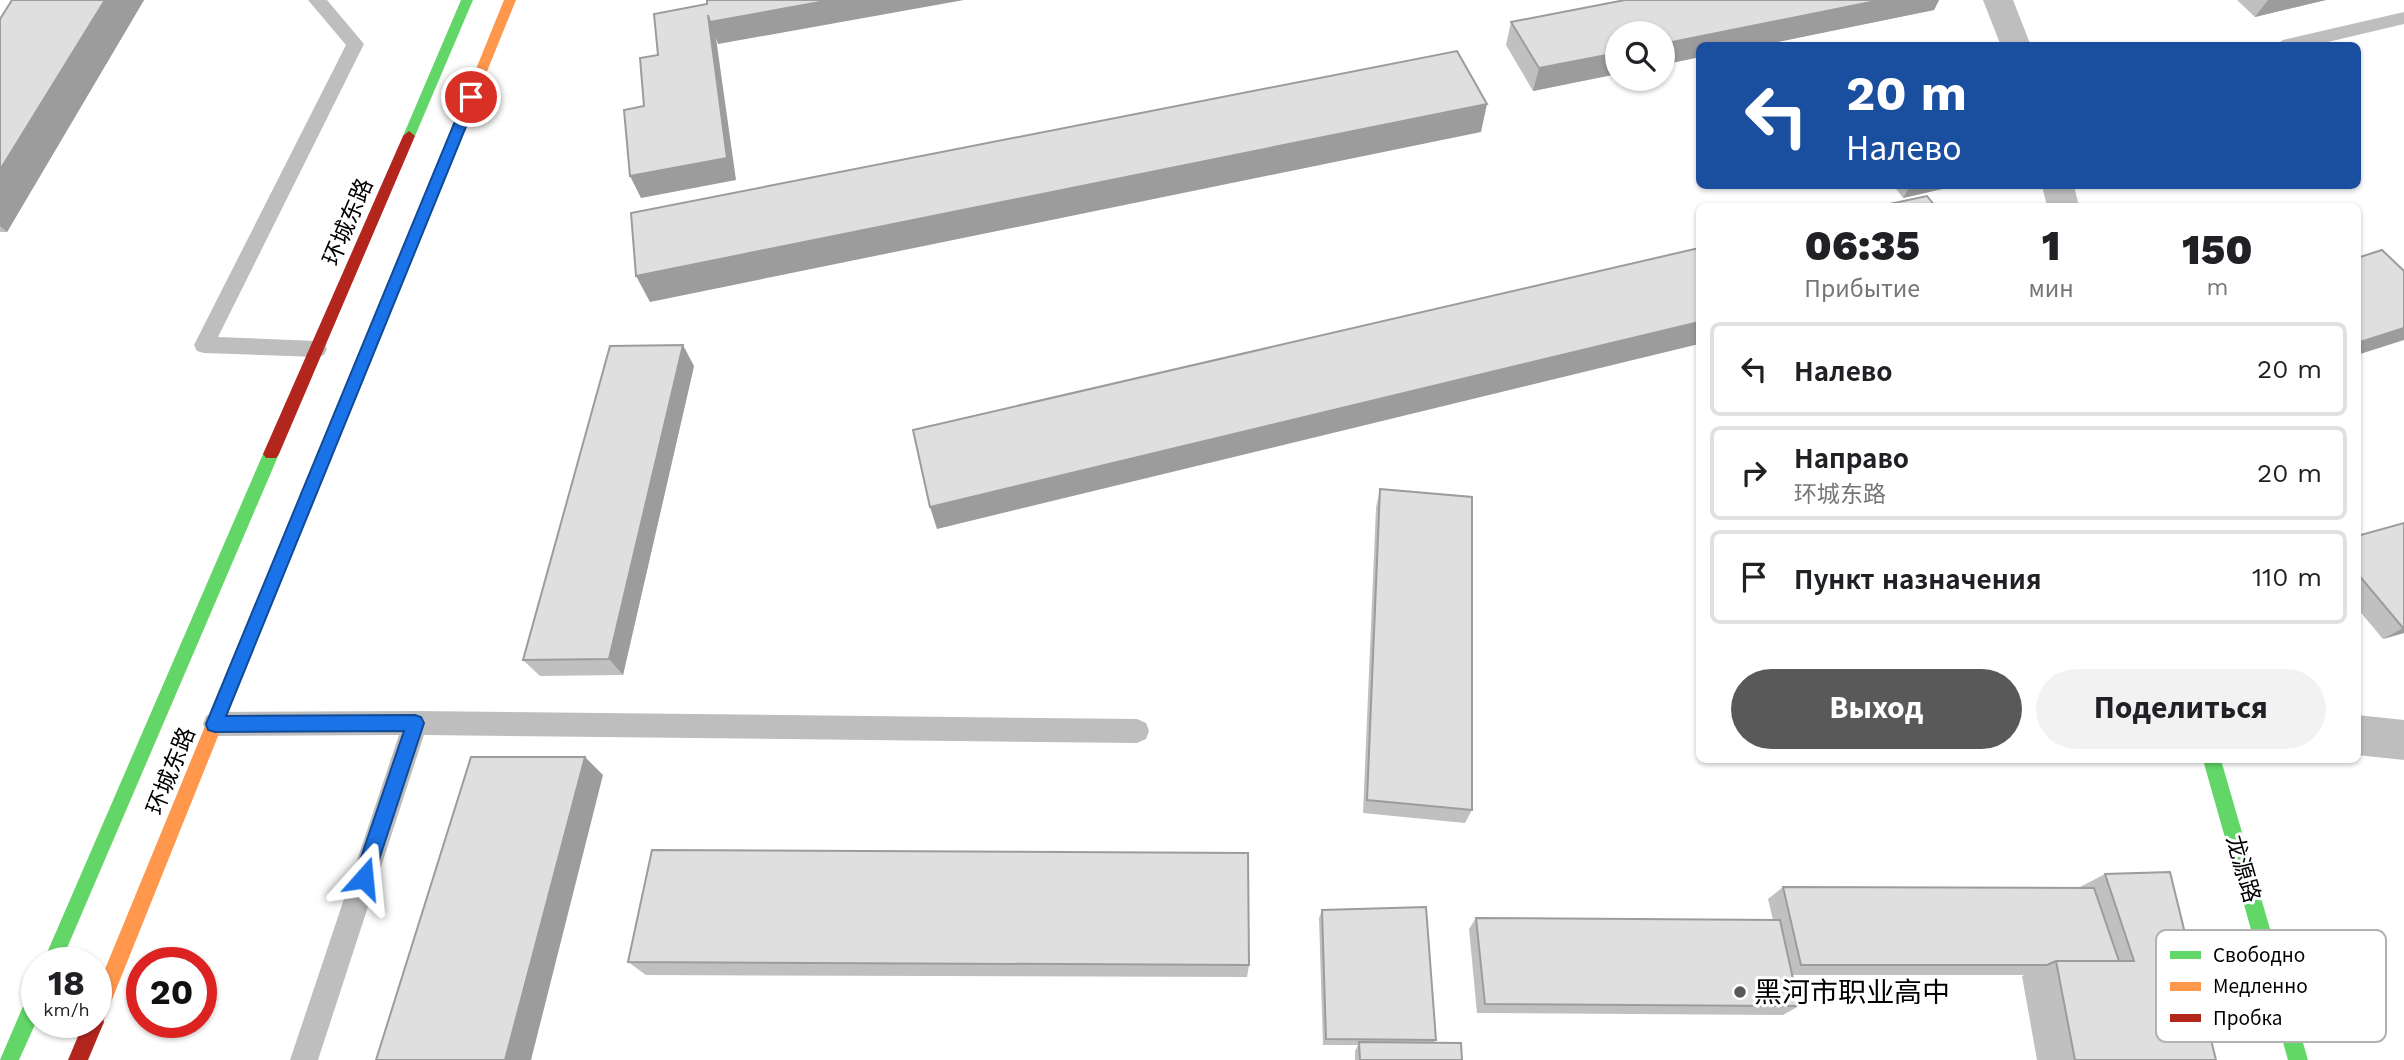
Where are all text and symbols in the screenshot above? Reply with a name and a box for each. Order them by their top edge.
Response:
map controls [1605,21,1675,91]
button: search [1605,21,1675,91]
text: 20 m [1846,64,1967,122]
pin [441,67,501,127]
icon: left [1731,70,1822,161]
icon: arrive [452,78,490,116]
text: Налево [1846,130,1962,168]
street label: 环城东路 [318,174,378,270]
text: 06:35 [1804,221,1920,270]
text: 1 [2042,221,2060,270]
text: 150 [2182,225,2253,274]
text: m [2206,274,2228,301]
text: Прибытие [1804,276,1920,303]
text: мин [2028,276,2074,303]
icon: left [1735,350,1773,388]
text: 20 m [2257,354,2322,384]
text: Налево [1794,357,1892,387]
text: Направо [1794,444,1909,474]
icon: right [1735,454,1773,492]
text: 20 m [2257,458,2322,488]
text: 环城东路 [1794,481,1886,508]
icon: arrive [1735,558,1773,596]
text: 110 m [2252,562,2322,592]
text: Пункт назначения [1794,565,2042,595]
button: Выход [1731,669,2022,749]
button: Поделиться [2036,669,2326,749]
street label: 环城东路 [141,723,201,819]
street label: 龙源路 [2221,832,2265,906]
position arrow [327,841,401,915]
legend [2156,930,2386,1042]
text: Свободно [2213,944,2305,967]
speed limit sign: 20 [126,947,217,1038]
text: 18 [48,962,85,1004]
text: Медленно [2213,975,2308,998]
place label: 黑河市职业高中 [1754,976,1950,1009]
marker: 黑河市职业高中 [1732,984,1748,1000]
text: km/h [43,999,90,1020]
text: Пробка [2213,1007,2283,1030]

